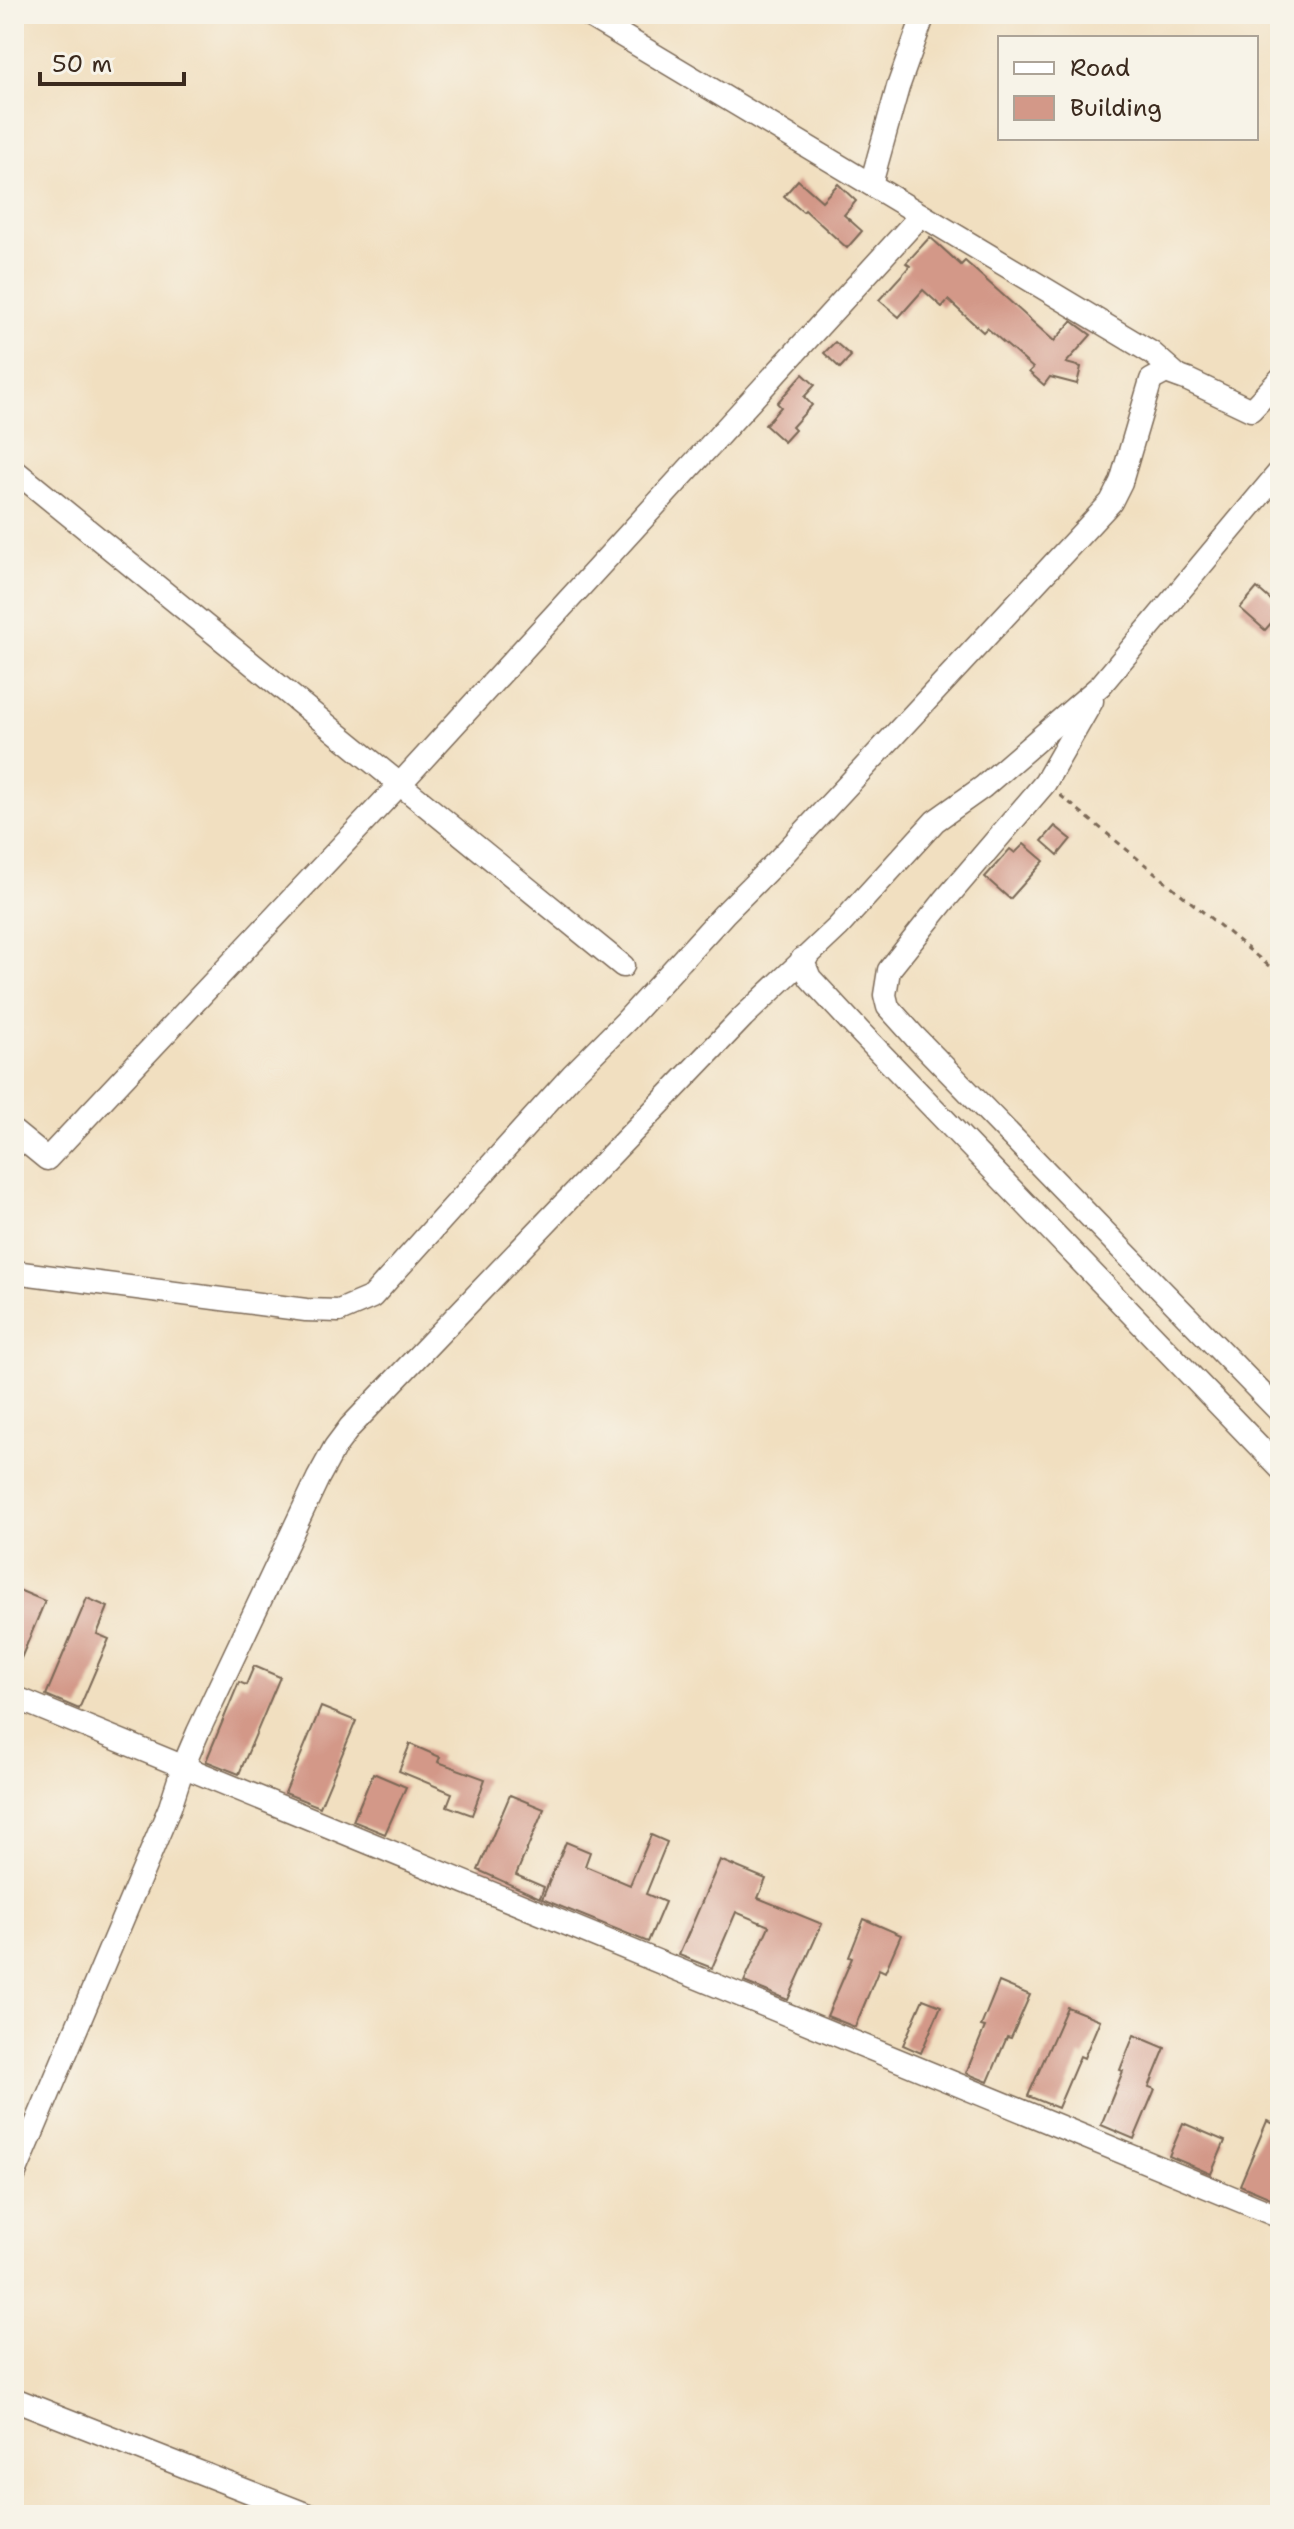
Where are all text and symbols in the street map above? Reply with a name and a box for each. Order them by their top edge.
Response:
scale bar [40,36,184,86]
legend [998,36,1258,140]
text: 50 m [52,48,112,80]
text: Road [1070,52,1130,84]
text: Building [1070,92,1162,124]

